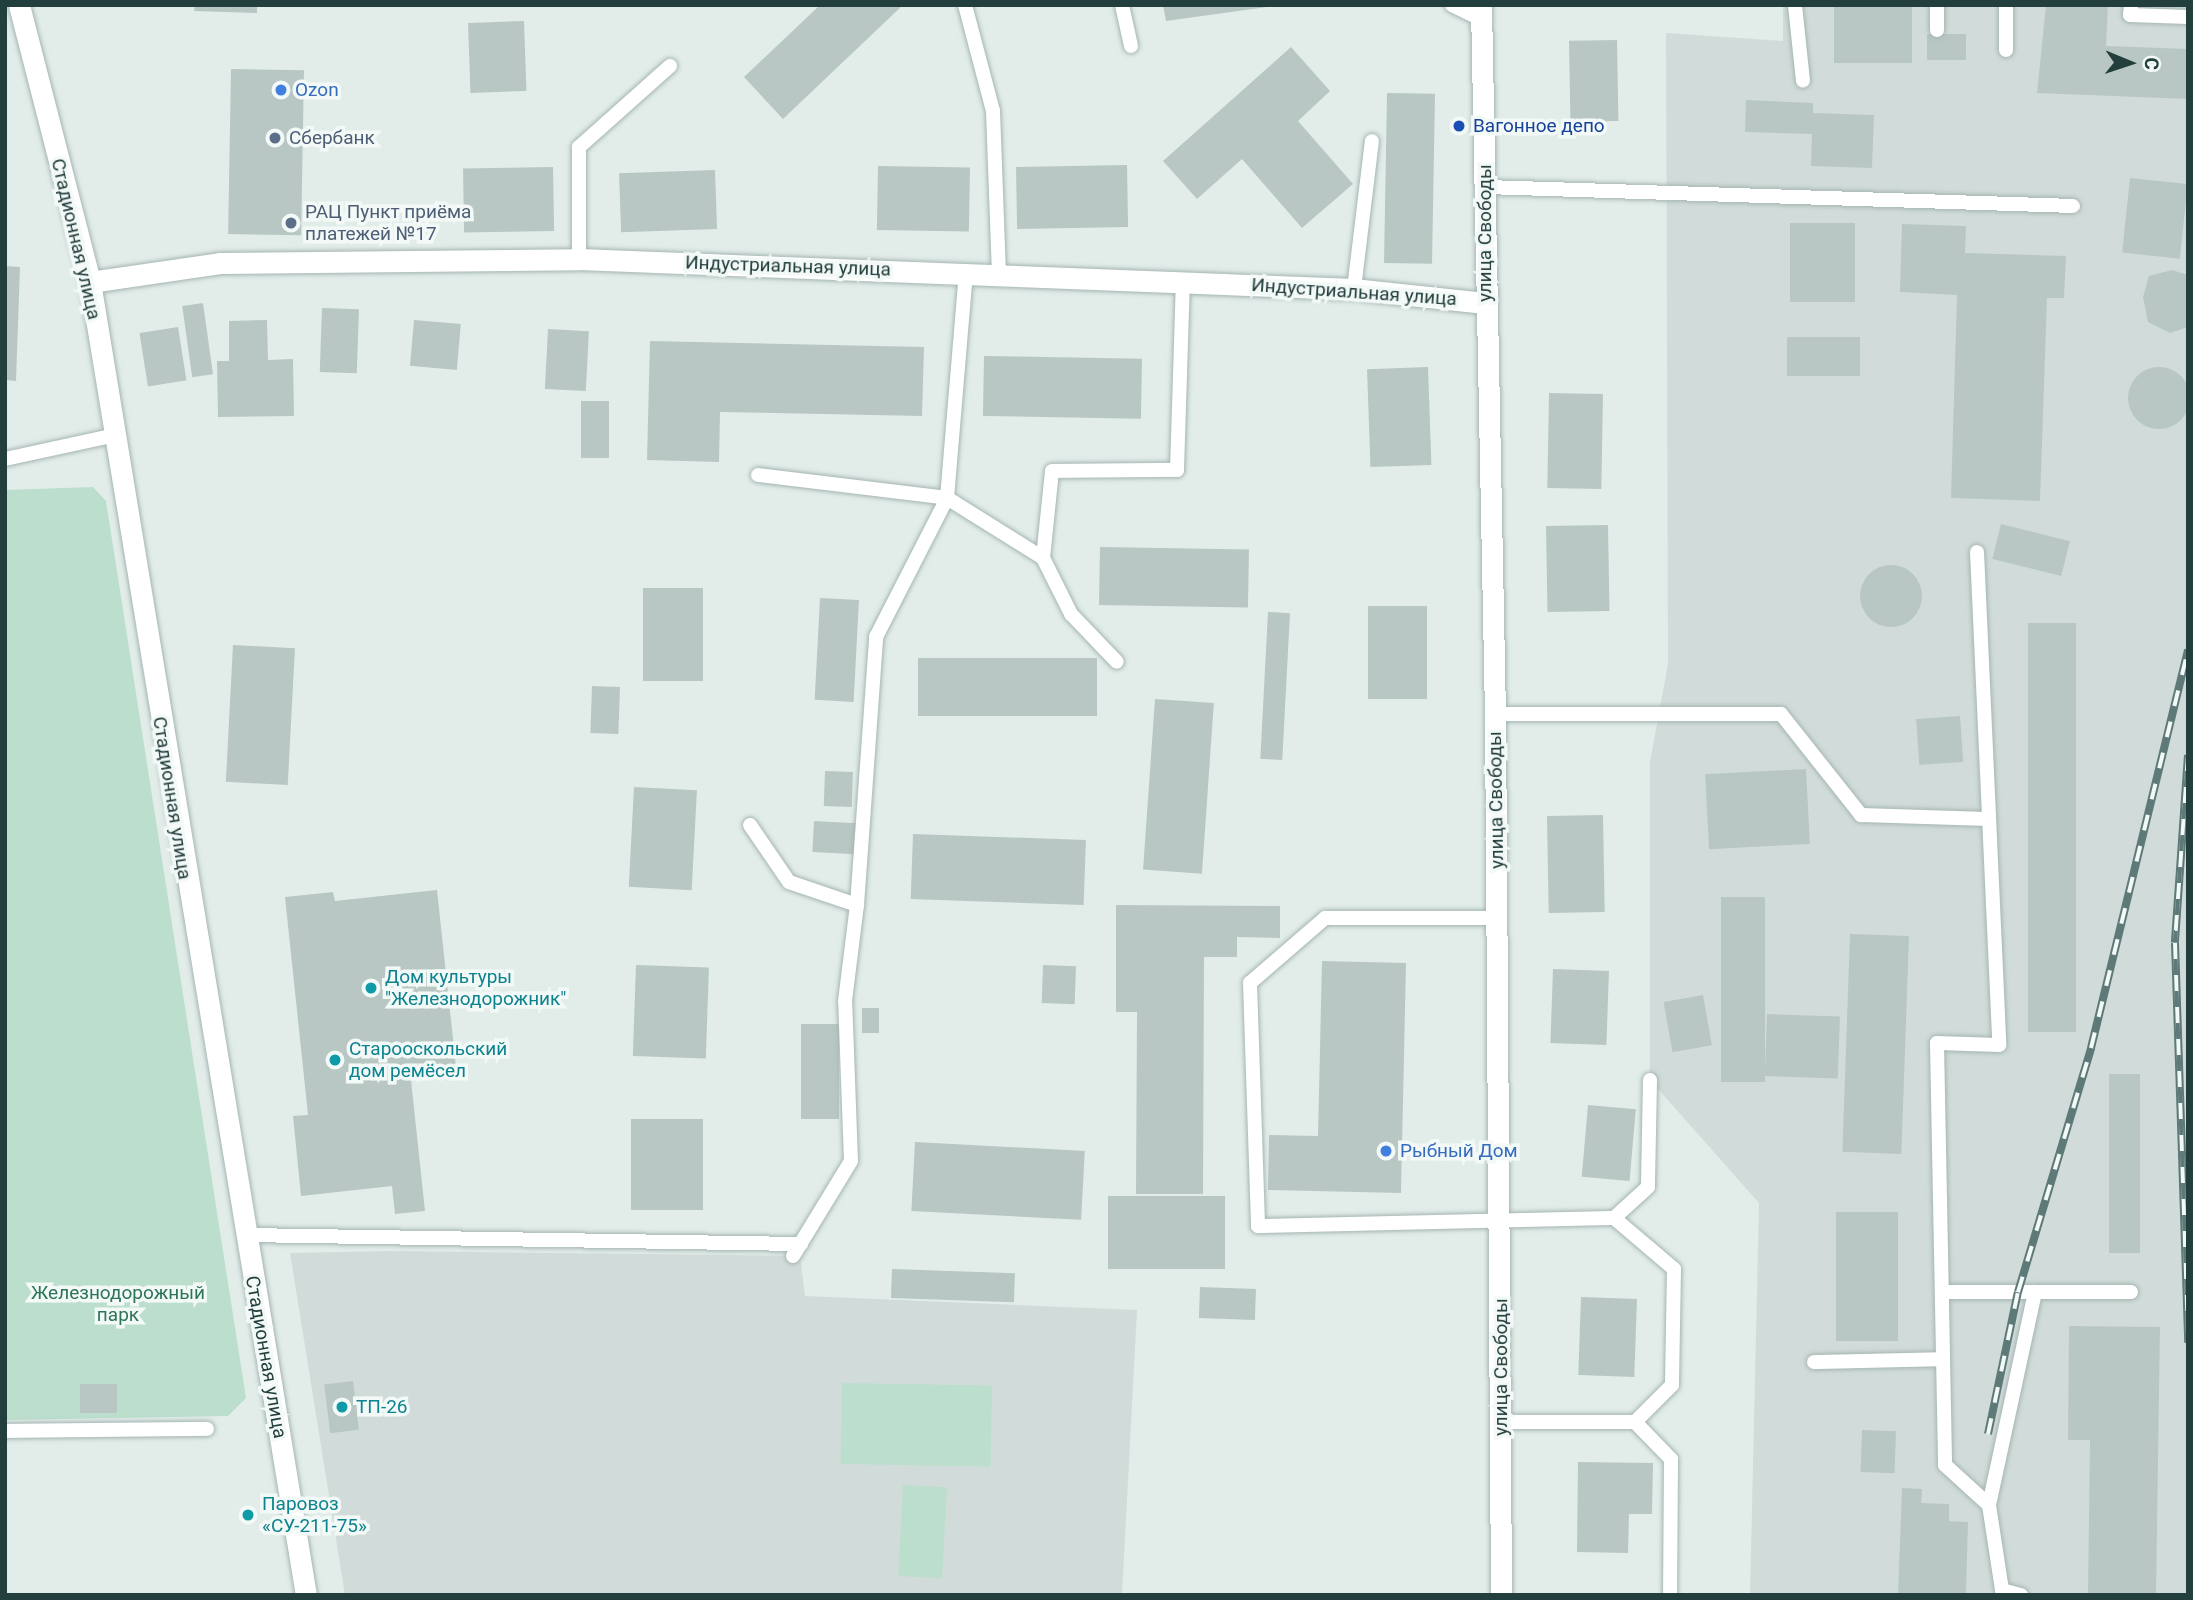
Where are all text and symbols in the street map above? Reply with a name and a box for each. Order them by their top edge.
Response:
north arrow [2095,28,2165,98]
text: С [2140,57,2163,70]
place label: Ozon [295,79,339,101]
marker: Ozon [273,82,289,98]
place label: Вагонное депо [1473,115,1605,137]
marker: Вагонное депо [1451,118,1467,134]
place label: Сбербанк [289,127,375,149]
marker: Сбербанк [267,130,283,146]
street label: Стадионная улица [46,156,106,322]
street label: улица Свободы [1474,164,1496,302]
place label: РАЦ Пункт приёма платежей №17 [305,201,471,245]
marker: РАЦ Пункт приёма платежей №17 [283,215,299,231]
street label: Индустриальная улица [685,251,891,281]
street label: Индустриальная улица [1251,273,1457,311]
street label: Стадионная улица [148,715,196,881]
street label: улица Свободы [1483,731,1509,869]
place label: Дом культуры "Железнодорожник" [385,966,566,1010]
marker: Дом культуры "Железнодорожник" [363,980,379,996]
place label: Старооскольский дом ремёсел [349,1038,507,1082]
marker: Старооскольский дом ремёсел [327,1052,343,1068]
place label: Рыбный Дом [1400,1140,1518,1162]
marker: Рыбный Дом [1378,1143,1394,1159]
street label: Стадионная улица [240,1274,292,1440]
park label: Железнодорожный парк [31,1282,205,1326]
street label: улица Свободы [1490,1298,1512,1436]
place label: ТП-26 [356,1396,407,1418]
marker: ТП-26 [334,1399,350,1415]
place label: Паровоз «СУ-211-75» [262,1493,367,1537]
marker: Паровоз «СУ-211-75» [240,1507,256,1523]

